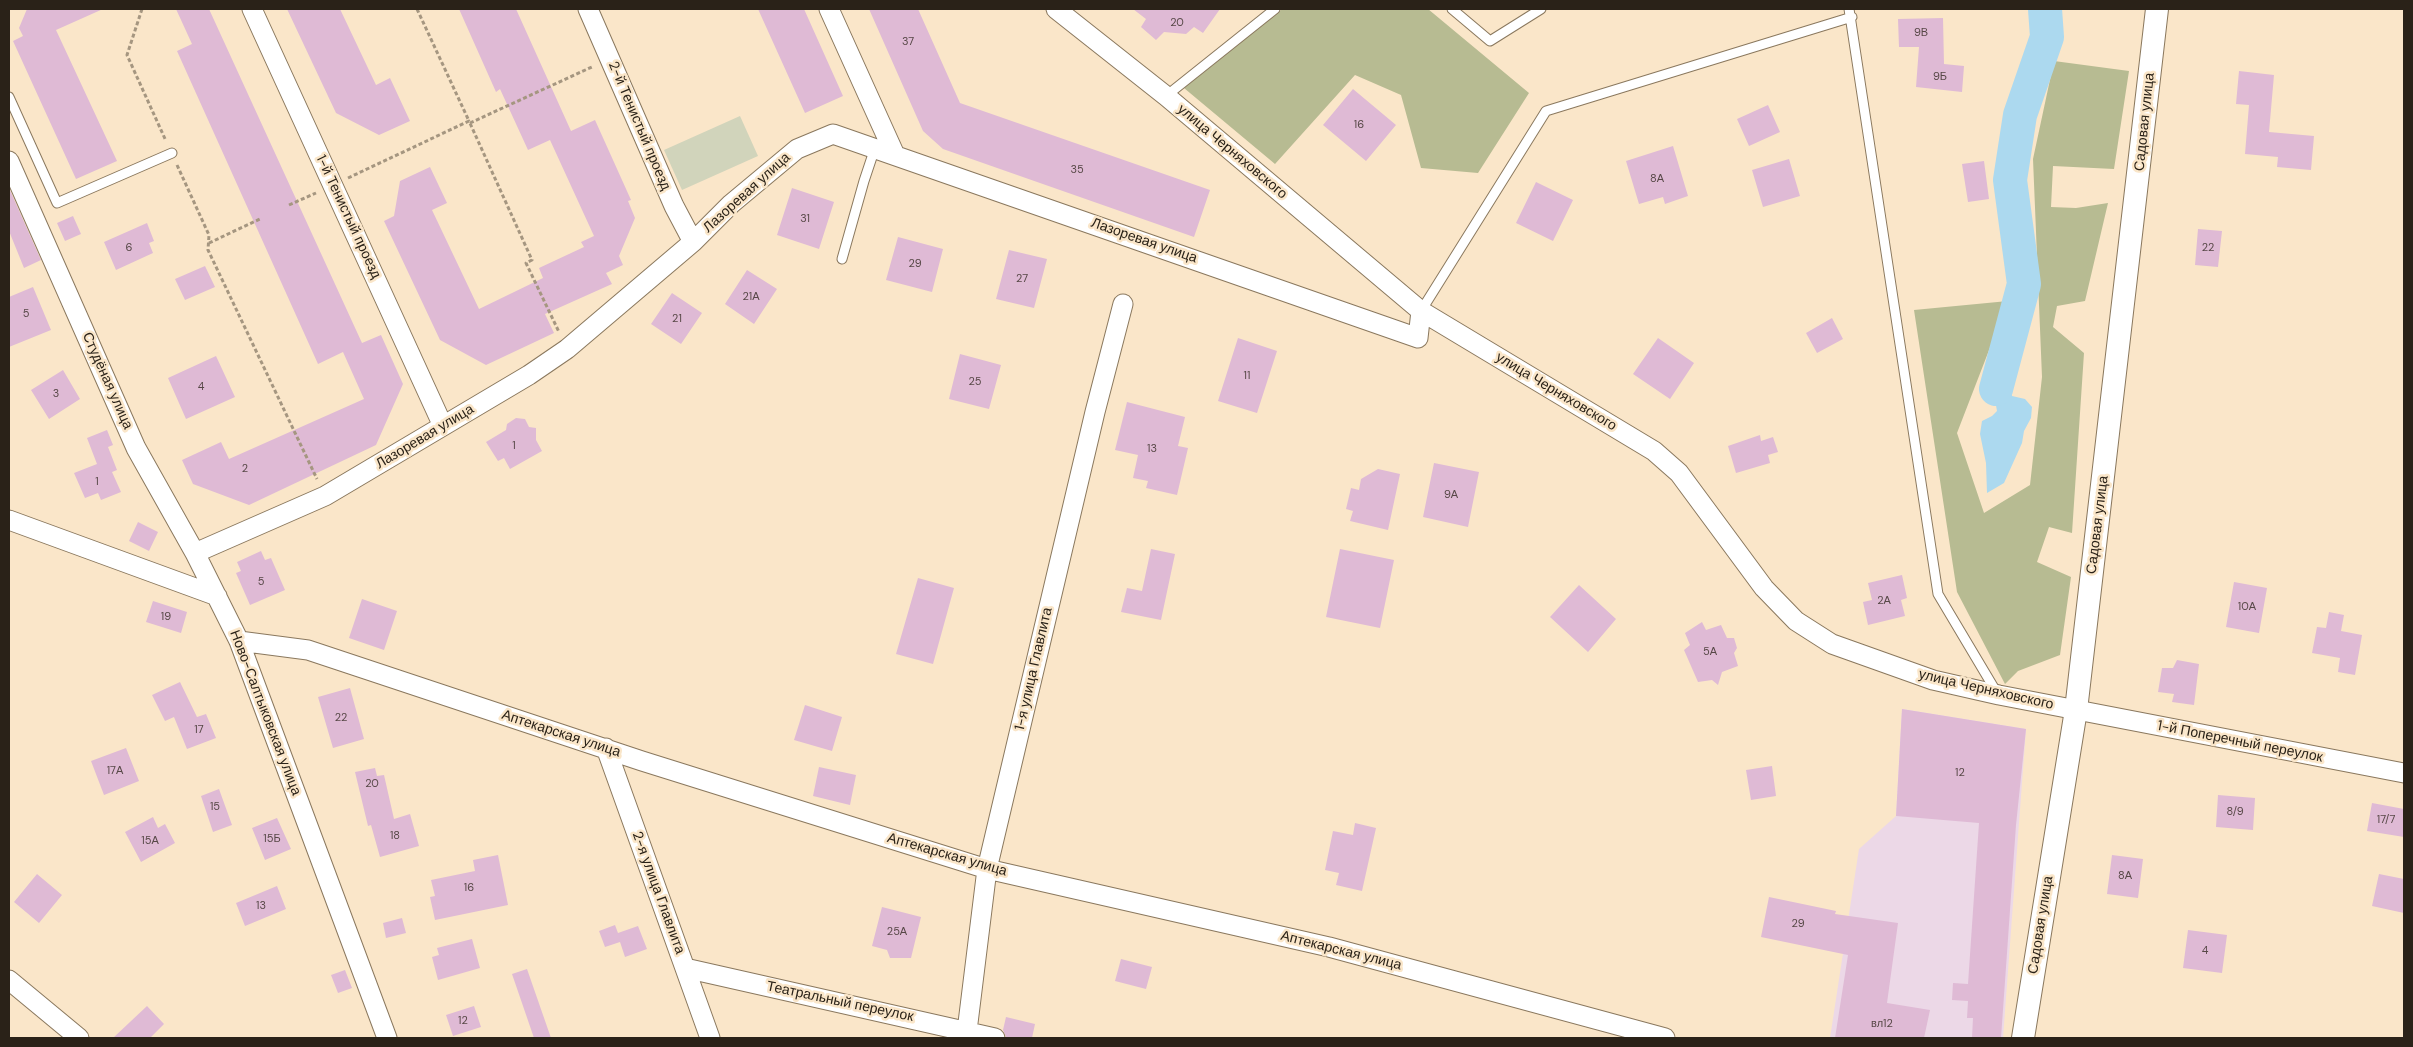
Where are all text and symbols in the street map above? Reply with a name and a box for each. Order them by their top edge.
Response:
house number: 20 [1170,16,1184,30]
house number: 9В [1914,26,1928,40]
house number: 37 [902,35,914,49]
street label: 2-й Тенистый проезд [604,59,674,193]
house number: 9Б [1933,70,1947,84]
street label: Садовая улица [2131,72,2159,172]
street label: улица Черняховского [1174,101,1290,203]
house number: 16 [1354,118,1364,132]
street label: Лазоревая улица [700,150,794,236]
street label: 1-й Тенистый проезд [312,152,384,282]
house number: 35 [1070,163,1084,177]
house number: 8А [1650,172,1664,186]
house number: 31 [800,212,810,226]
street label: Лазоревая улица [1089,215,1199,267]
house number: 6 [126,241,132,255]
house number: 22 [2202,241,2214,255]
house number: 29 [908,257,922,271]
house number: 27 [1016,272,1028,286]
house number: 21А [742,290,760,304]
house number: 5 [23,307,29,321]
house number: 21 [672,312,682,326]
street label: Студёная улица [78,330,136,432]
street label: улица Черняховского [1493,349,1619,435]
house number: 11 [1244,369,1250,383]
house number: 25 [968,375,982,389]
house number: 4 [198,380,204,394]
house number: 3 [53,387,59,401]
street label: Лазоревая улица [373,401,477,473]
house number: 1 [512,439,516,453]
house number: 13 [1147,442,1157,456]
house number: 2 [242,462,248,476]
house number: 1 [95,475,99,489]
street label: Садовая улица [2084,475,2112,575]
house number: 9А [1444,488,1458,502]
house number: 5 [258,575,264,589]
house number: 2А [1877,594,1891,608]
house number: 10А [2238,600,2256,614]
street label: 1-я улица Главлита [1012,606,1056,732]
house number: 19 [161,610,171,624]
street label: Ново-Салтыковская улица [226,628,304,798]
house number: 5А [1703,645,1717,659]
street label: улица Черняховского [1917,666,2055,714]
street label: Аптекарская улица [499,707,623,761]
house number: 22 [335,711,347,725]
street label: 1-й Поперечный переулок [2156,718,2324,766]
house number: 17 [194,723,204,737]
house number: 17А [107,764,123,778]
house number: 12 [1955,766,1965,780]
house number: 20 [365,777,379,791]
house number: 15 [210,800,220,814]
house number: 8/9 [2226,805,2244,819]
house number: 17/7 [2377,813,2395,827]
house number: 18 [390,829,400,843]
street label: 2-я улица Главлита [628,829,688,957]
street label: Аптекарская улица [885,830,1009,880]
house number: 15Б [263,832,281,846]
house number: 15А [141,834,159,848]
house number: 8А [2118,869,2132,883]
street label: Садовая улица [2025,875,2057,975]
house number: 16 [464,881,474,895]
house number: 13 [256,899,266,913]
house number: 29 [1791,917,1805,931]
house number: 25А [887,925,907,939]
street label: Аптекарская улица [1279,928,1403,974]
house number: 4 [2202,944,2208,958]
street label: Театральный переулок [765,978,915,1026]
house number: 12 [458,1014,468,1028]
house number: вл12 [1871,1017,1893,1031]

